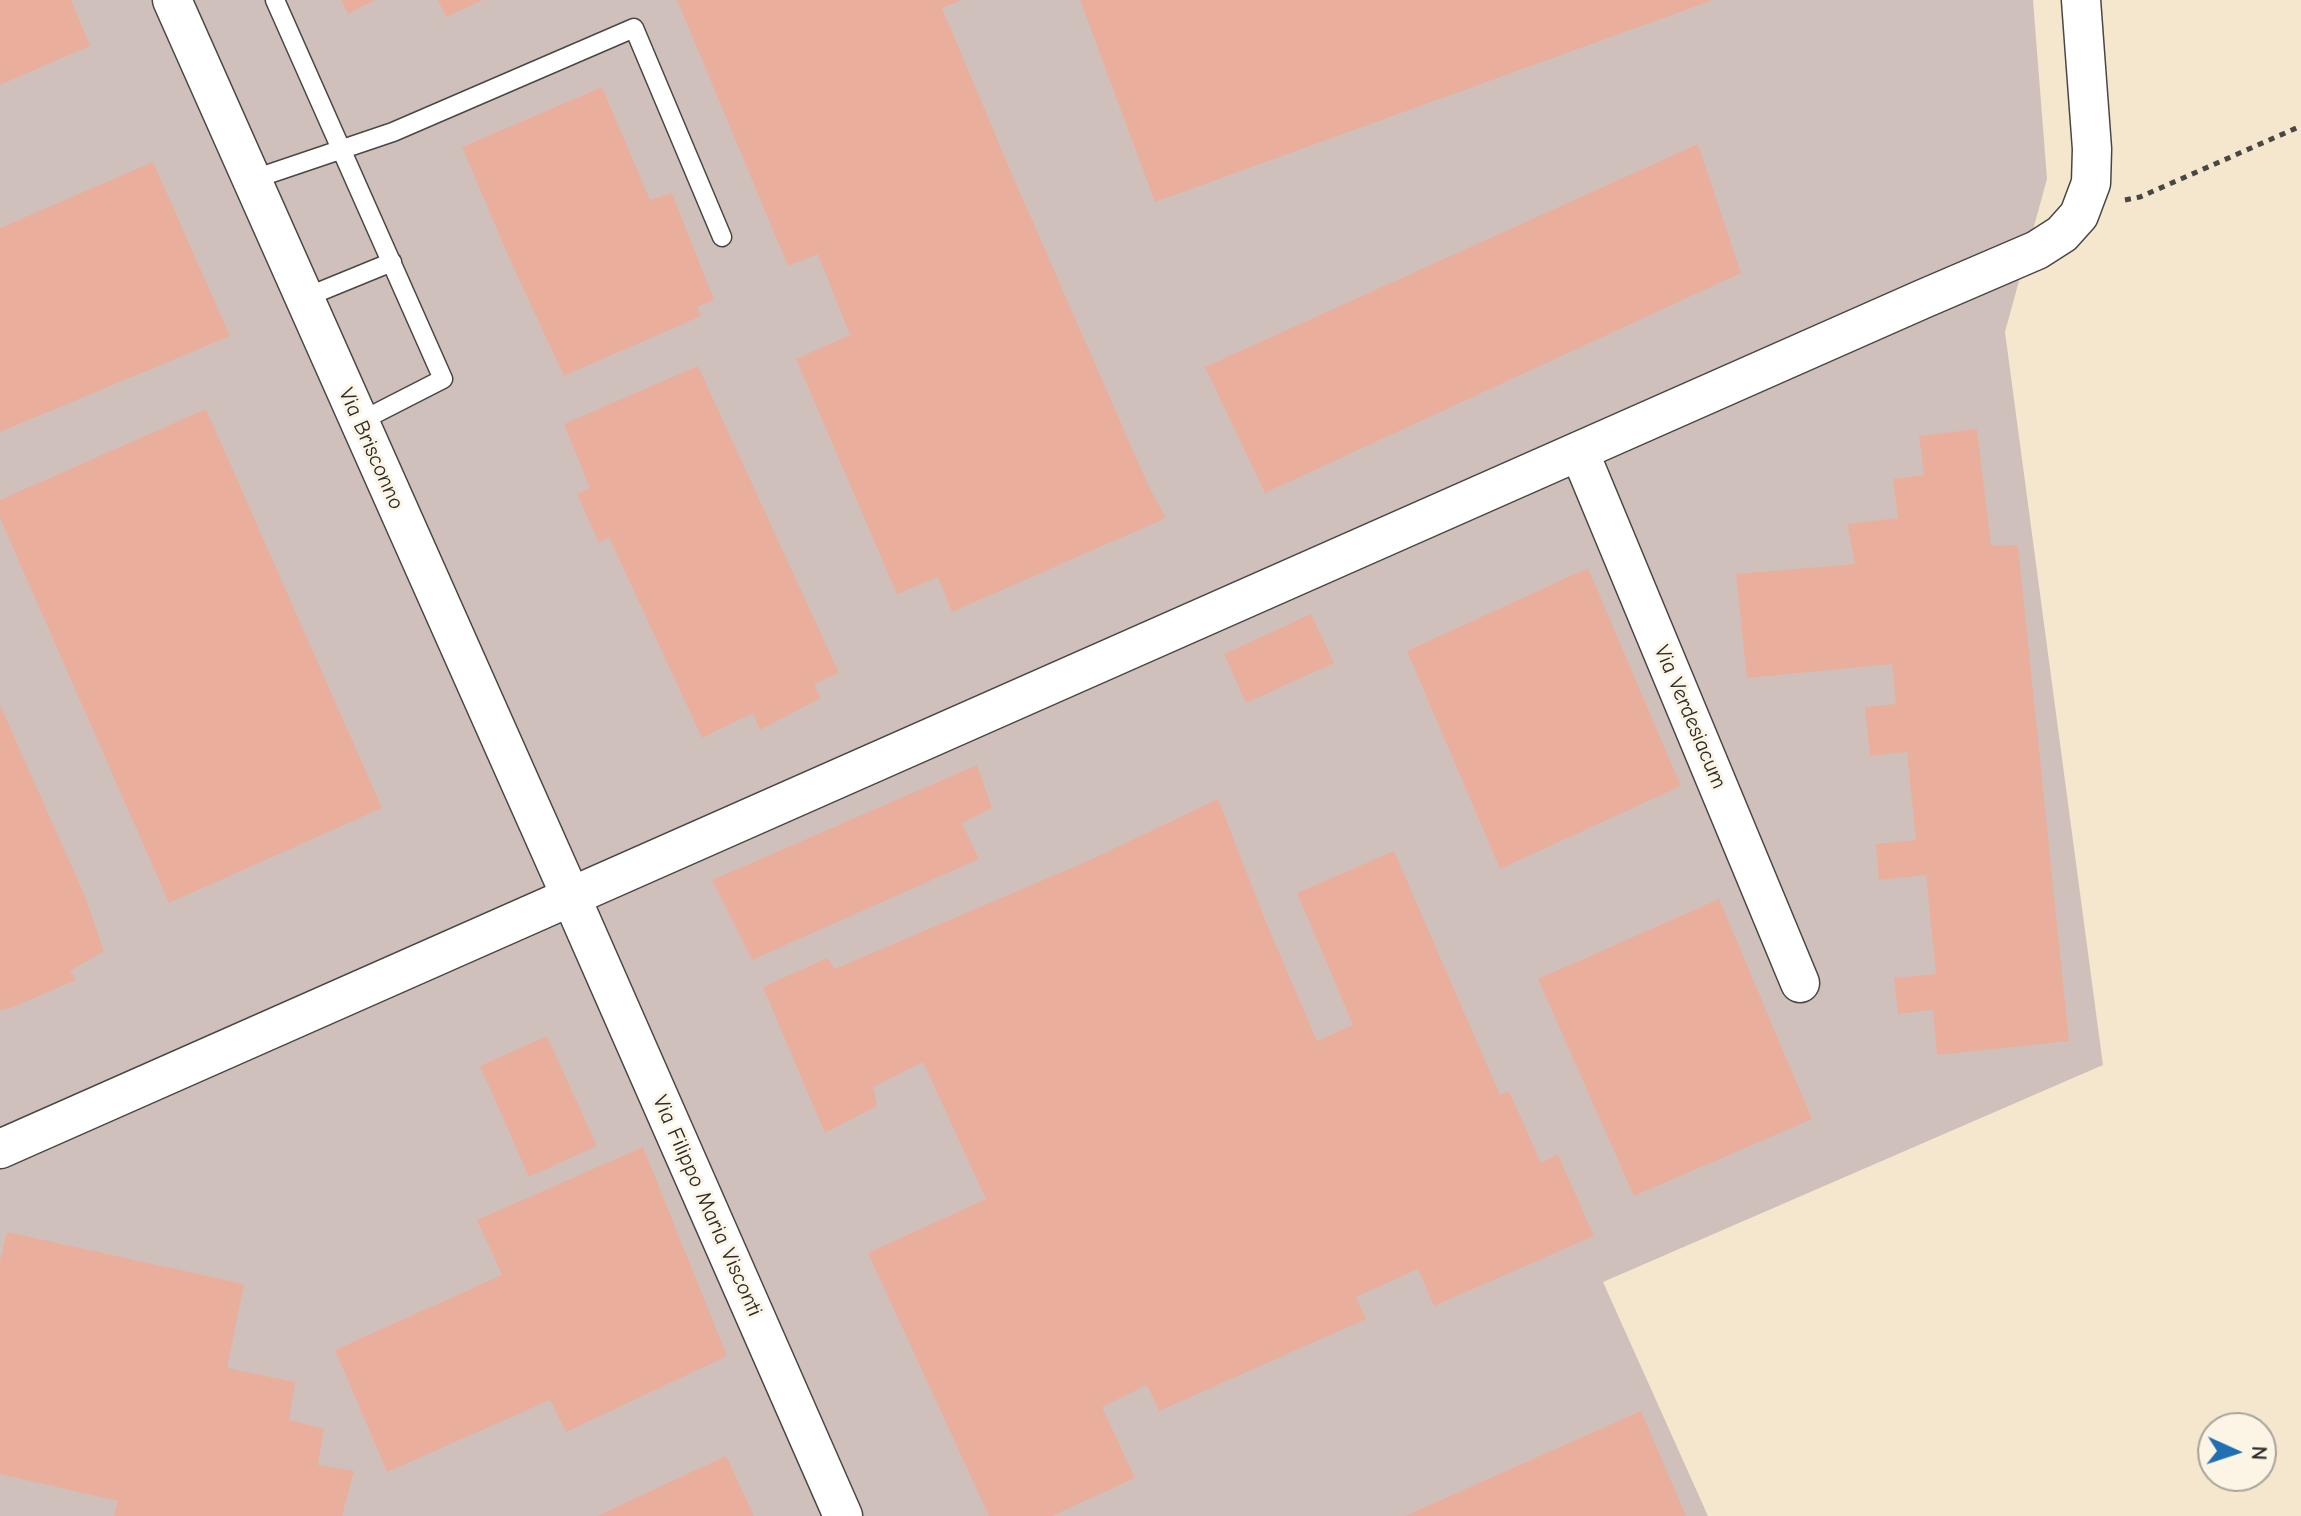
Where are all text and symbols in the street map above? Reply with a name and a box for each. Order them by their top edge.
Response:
street label: Via Brisconno [332,384,410,514]
street label: Via Verdesiacum [1648,641,1732,793]
street label: Via Filippo Maria Visconti [646,1091,768,1321]
north arrow [2197,1412,2277,1492]
text: N [2246,1445,2272,1461]

